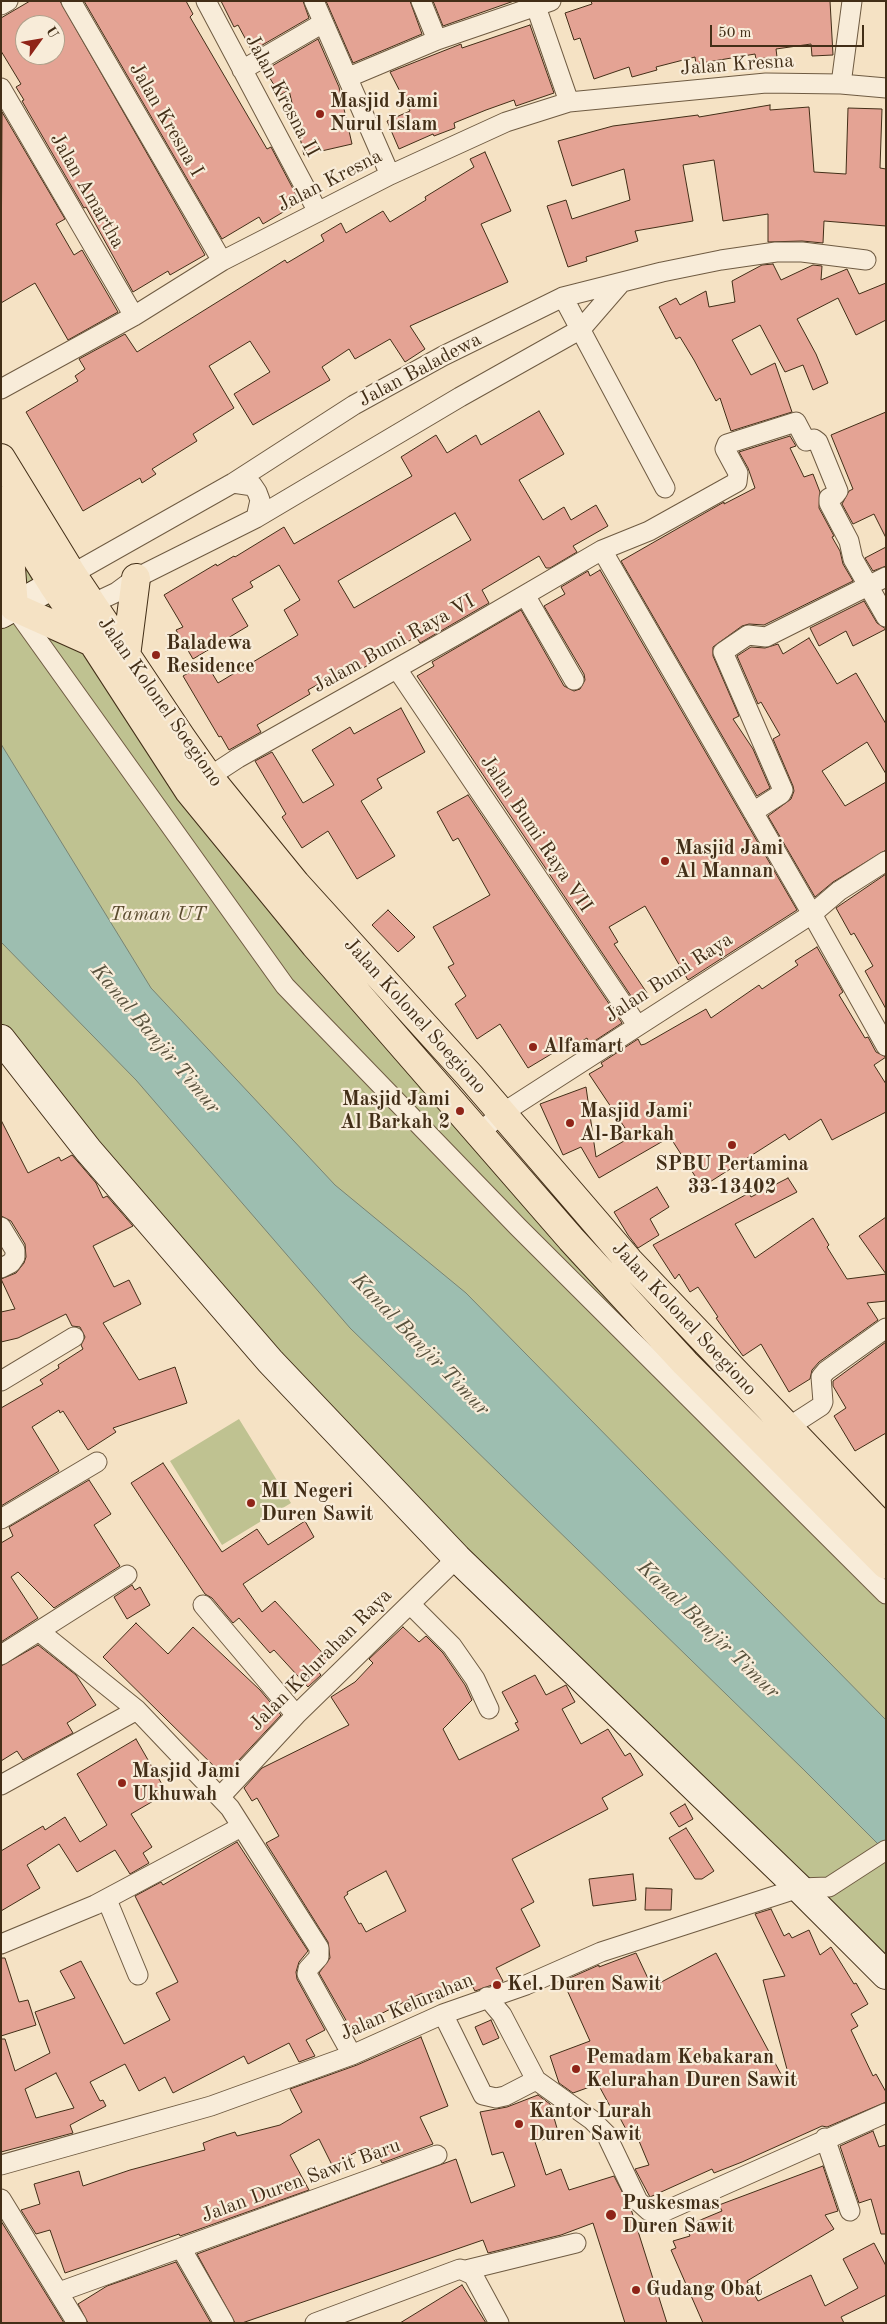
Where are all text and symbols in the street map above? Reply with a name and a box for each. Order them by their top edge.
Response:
north arrow [15,15,65,65]
scale bar [712,15,866,47]
text: U [43,24,61,41]
text: 50 m [718,26,752,41]
street label: Jalan Kresna II [240,31,324,161]
street label: Jalan Kresna [679,49,795,81]
street label: Jalan Kresna I [124,59,208,181]
place label: Masjid Jami Nurul Islam [330,90,438,137]
marker: Masjid Jami Nurul Islam [314,108,326,120]
street label: Jalan Amartha [44,129,130,253]
street label: Jalan Kresna [274,144,386,218]
street label: Jalan Baladewa [354,328,486,412]
street label: Jalam Bumi Raya VI [309,590,479,698]
street label: Jalan Kolonel Soegiono [92,612,228,792]
place label: Baladewa Residence [166,632,255,679]
marker: Baladewa Residence [150,649,162,661]
street label: Jalan Bumi Raya VII [475,751,597,917]
place label: Masjid Jami Al Mannan [675,837,783,884]
marker: Masjid Jami Al Mannan [659,855,671,867]
park label: Taman UT [110,903,206,927]
street label: Jalan Bumi Raya [601,928,737,1028]
street label: Jalan Kolonel Soegiono [338,933,492,1099]
water label: Kanal Banjir Timur [85,959,225,1119]
place label: Alfamart [543,1035,624,1059]
marker: Alfamart [527,1041,539,1053]
place label: Masjid Jami Al Barkah 2 [340,1088,450,1135]
place label: Masjid Jami' Al-Barkah [580,1100,693,1147]
marker: Masjid Jami Al Barkah 2 [454,1105,466,1117]
marker: Masjid Jami' Al-Barkah [564,1117,576,1129]
marker: SPBU Pertamina 33-13402 [726,1139,738,1151]
place label: SPBU Pertamina 33-13402 [655,1153,809,1200]
street label: Jalan Kolonel Soegiono [606,1237,762,1401]
water label: Kanal Banjir Timur [346,1268,494,1422]
place label: MI Negeri Duren Sawit [261,1480,373,1527]
marker: MI Negeri Duren Sawit [245,1497,257,1509]
water label: Kanal Banjir Timur [631,1556,785,1704]
street label: Jalan Kelurahan Raya [245,1584,397,1736]
place label: Masjid Jami Ukhuwah [132,1760,240,1807]
marker: Masjid Jami Ukhuwah [116,1777,128,1789]
street label: Jalan Kelurahan [337,1968,477,2046]
place label: Kel. Duren Sawit [507,1973,662,1997]
marker: Kel. Duren Sawit [491,1979,503,1991]
place label: Pemadam Kebakaran Kelurahan Duren Sawit [586,2046,797,2093]
marker: Pemadam Kebakaran Kelurahan Duren Sawit [570,2063,582,2075]
place label: Kantor Lurah Duren Sawit [529,2100,652,2147]
marker: Kantor Lurah Duren Sawit [513,2118,525,2130]
street label: Jalan Duren Sawit Baru [198,2134,404,2228]
place label: Puskesmas Duren Sawit [622,2192,734,2239]
marker: Puskesmas Duren Sawit [604,2208,618,2222]
place label: Gudang Obat [646,2278,762,2302]
marker: Gudang Obat [630,2284,642,2296]

